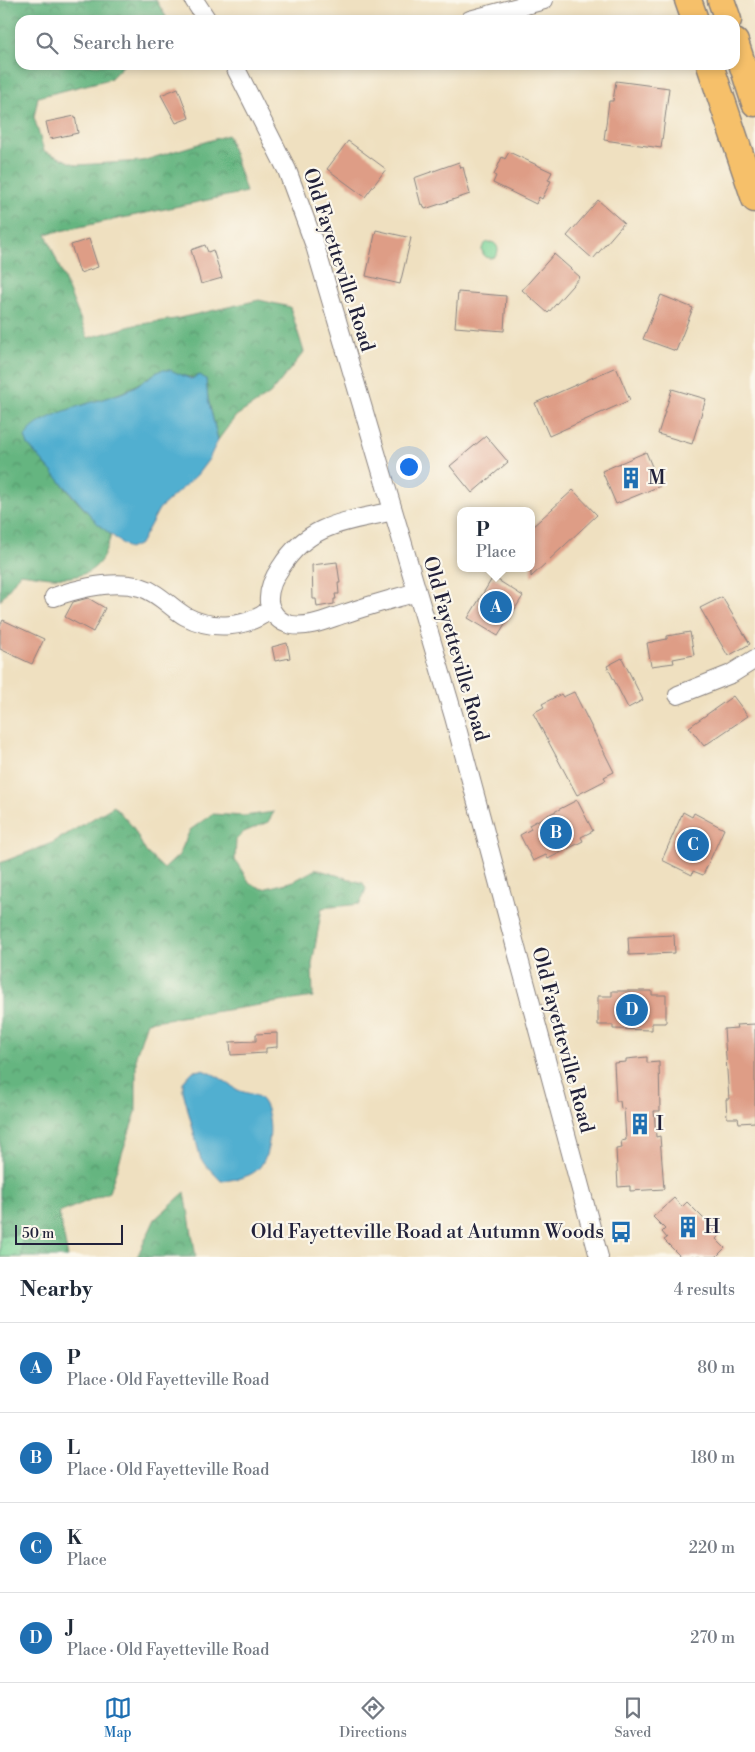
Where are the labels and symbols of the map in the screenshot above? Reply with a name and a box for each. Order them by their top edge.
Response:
street label: Old Fayetteville Road [297,165,380,355]
your location [396,454,422,480]
building icon: M [618,465,644,491]
place label: M [648,466,666,491]
street label: Old Fayetteville Road [417,554,494,745]
pin: A [480,588,512,626]
pin: B [540,814,572,852]
pin: C [677,826,709,864]
street label: Old Fayetteville Road [525,944,599,1136]
pin: D [616,991,648,1029]
building icon: I [627,1111,653,1137]
place label: I [656,1112,664,1137]
building icon: H [675,1214,701,1240]
place label: H [704,1215,720,1240]
bus stop icon: Old Fayetteville Road at Autumn Woods [608,1219,634,1245]
place label: Old Fayetteville Road at Autumn Woods [251,1220,604,1245]
scale bar [15,1222,122,1245]

